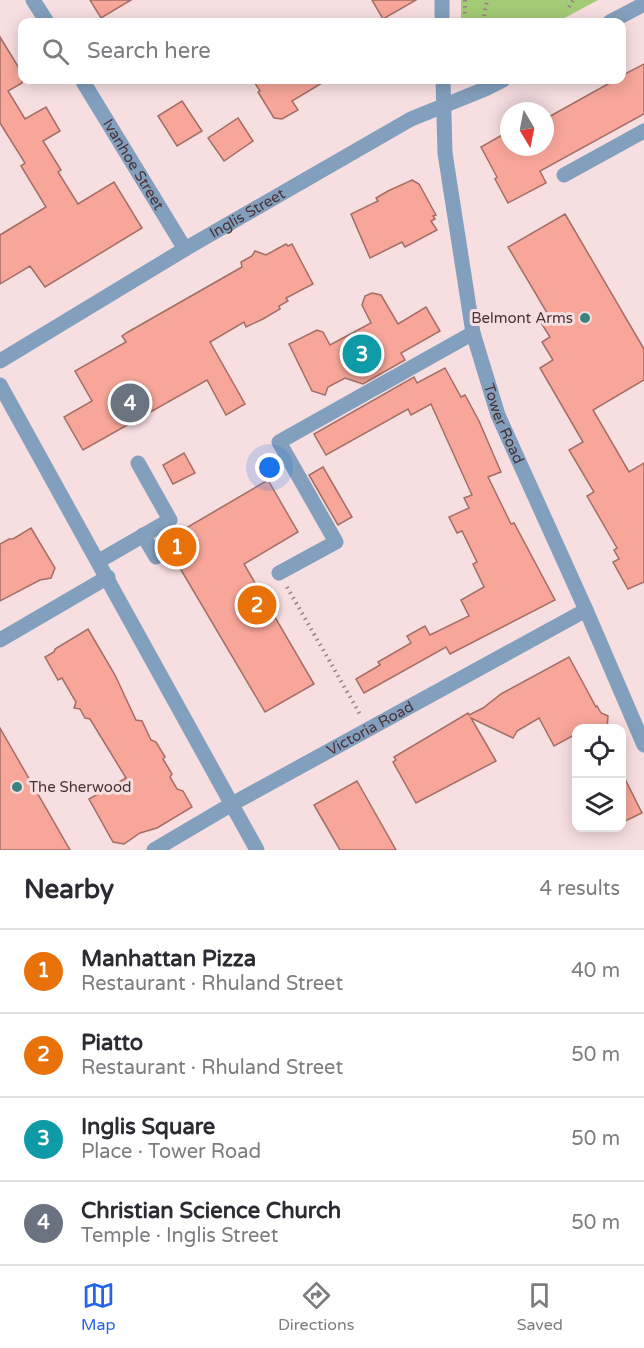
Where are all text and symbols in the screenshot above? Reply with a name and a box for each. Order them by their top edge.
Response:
search box [18,18,626,84]
icon: search [39,35,72,68]
text: Search here [87,38,211,64]
north arrow [500,102,554,156]
street label: Ivanhoe Street [99,116,168,214]
street label: Inglis Street [206,184,288,242]
place label: Belmont Arms [471,309,573,327]
marker: Belmont Arms [578,311,592,325]
pin: 3 [342,332,382,376]
pin: 4 [110,380,150,426]
street label: Tower Road [480,381,528,467]
your location [255,453,284,482]
pin: 1 [158,524,196,570]
pin: 2 [238,582,276,628]
street label: Victoria Road [324,697,417,759]
map controls [572,724,626,832]
button: locate [572,724,626,778]
place label: The Sherwood [29,778,132,796]
button: layers [572,778,626,832]
marker: The Sherwood [10,780,24,794]
text: Nearby [24,874,114,905]
text: 4 results [540,877,620,901]
text: Manhattan Pizza [81,946,256,972]
text: 1 [37,959,50,983]
text: 40 m [571,959,620,983]
text: Restaurant · Rhuland Street [81,972,343,996]
text: Piatto [81,1030,143,1056]
text: 2 [37,1043,50,1067]
text: 50 m [571,1043,620,1067]
text: Restaurant · Rhuland Street [81,1056,343,1080]
text: Inglis Square [81,1114,215,1140]
text: 3 [37,1127,50,1151]
text: 50 m [571,1127,620,1151]
text: Place · Tower Road [81,1140,261,1164]
text: Christian Science Church [81,1198,341,1224]
text: 4 [37,1211,50,1235]
text: 50 m [571,1211,620,1235]
text: Temple · Inglis Street [81,1224,278,1248]
tab: Map [81,1279,116,1335]
tab: Directions [278,1279,354,1335]
tab: Saved [517,1279,563,1335]

